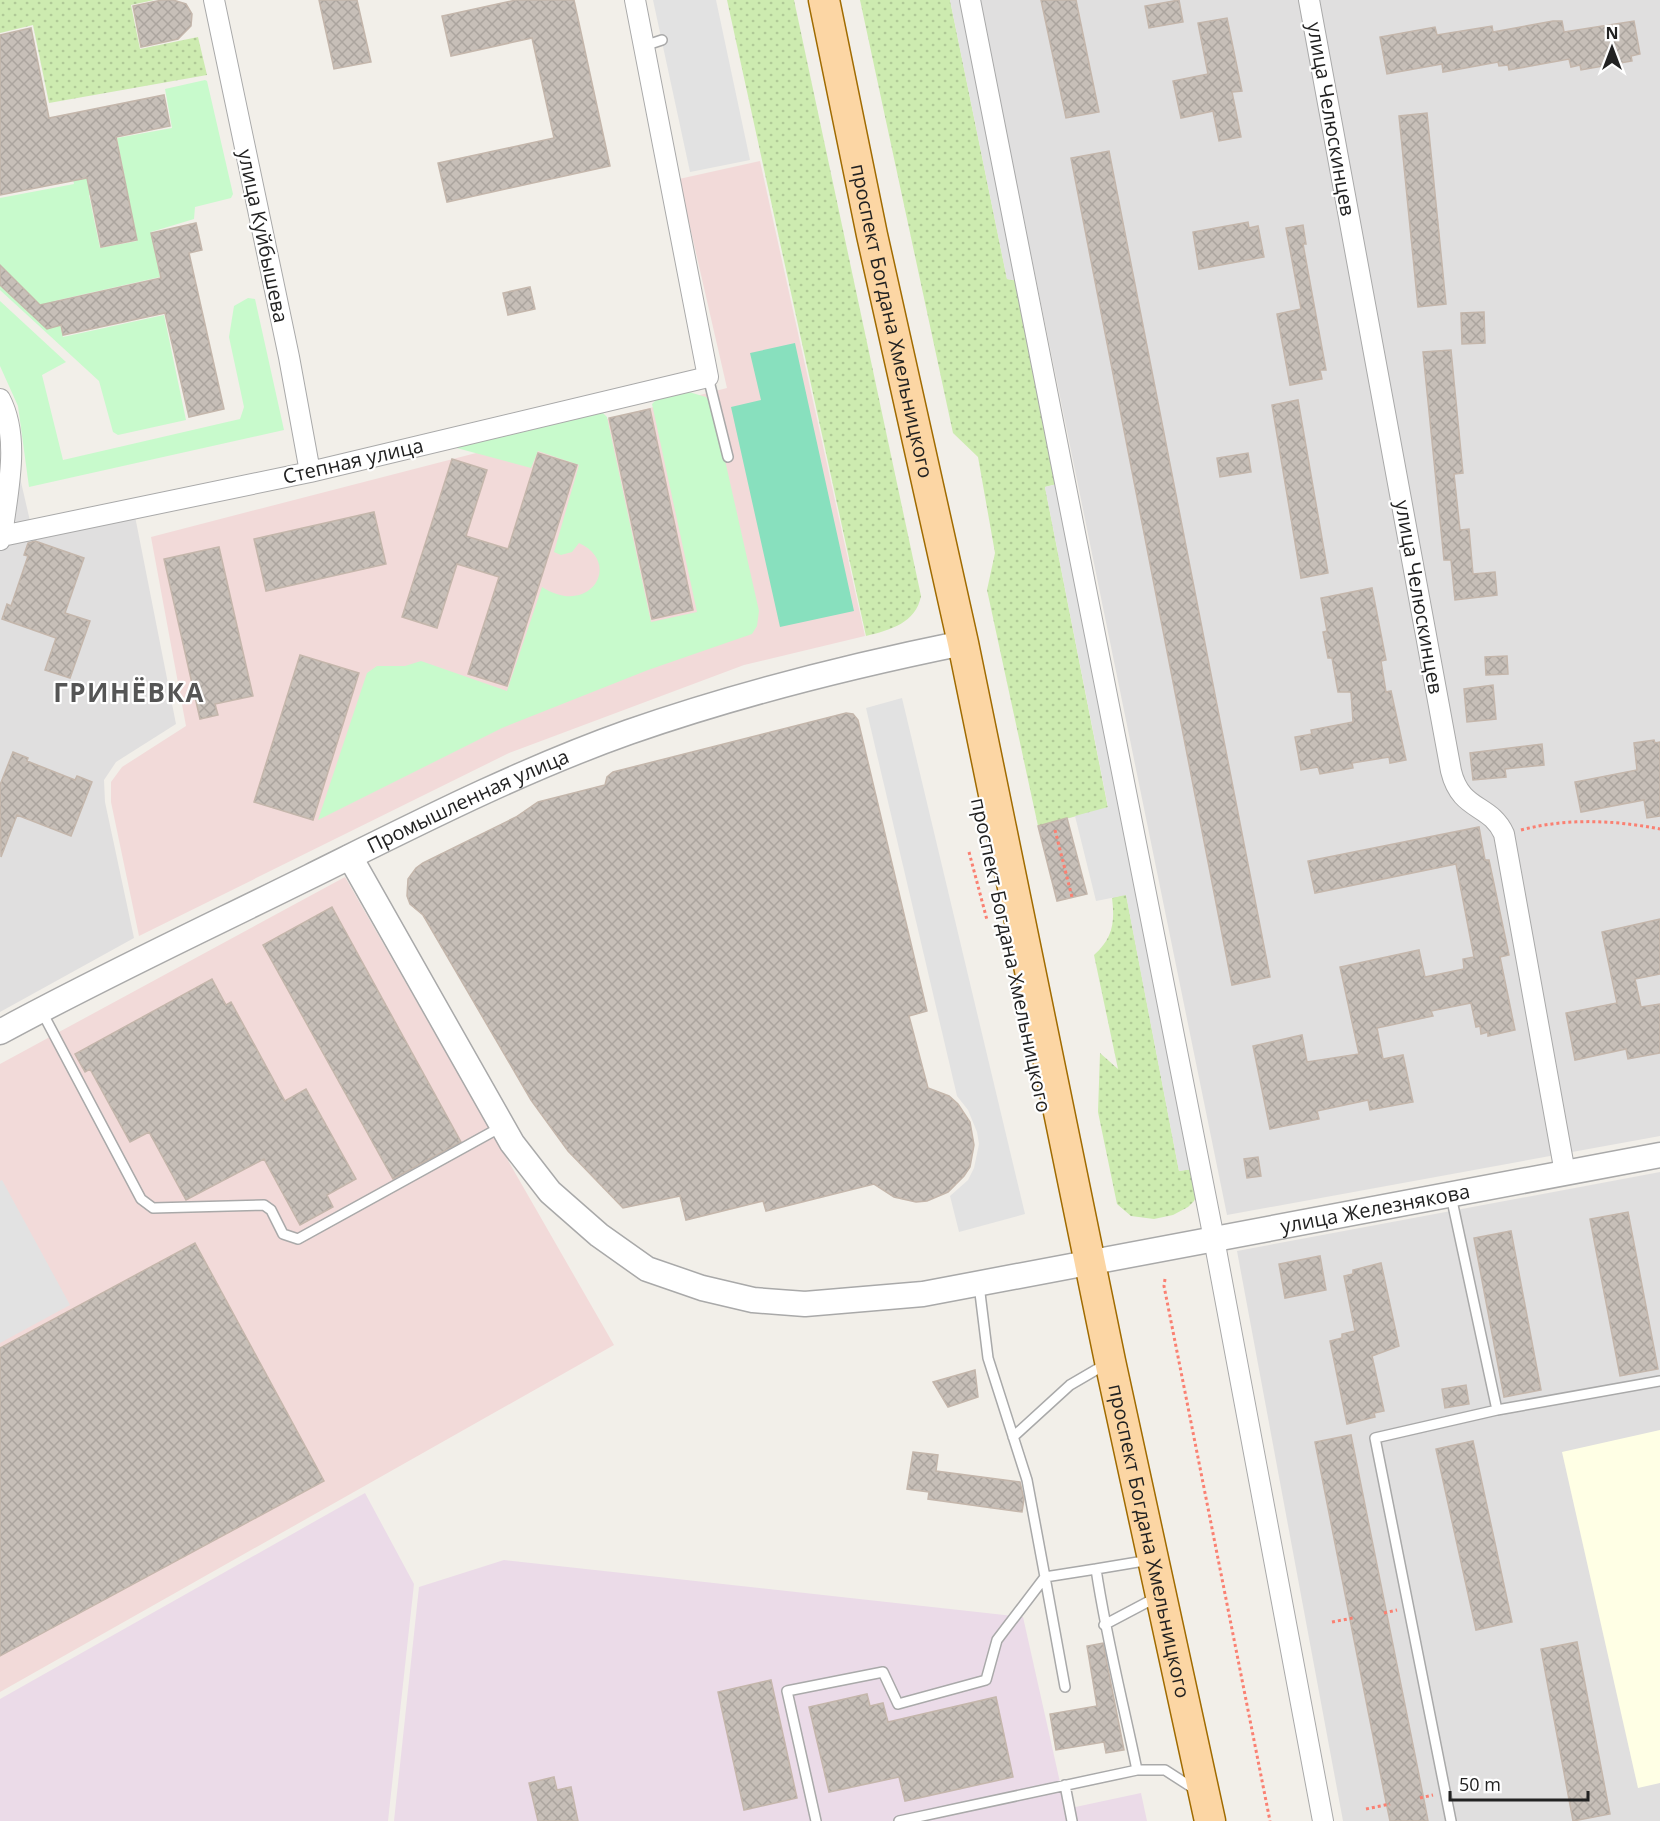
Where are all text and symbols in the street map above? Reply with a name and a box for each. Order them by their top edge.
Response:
north arrow [1582,18,1642,78]
street label: улица Челюскинцев [1301,20,1362,218]
text: N [1605,22,1619,44]
street label: улица Куйбышева [232,147,295,325]
street label: проспект Богдана Хмельницкого [845,161,940,481]
street label: Степная улица [280,431,426,490]
street label: улица Челюскинцев [1389,498,1450,696]
district label: ГРИНЁВКА [53,674,205,710]
street label: Промышленная улица [362,742,573,859]
street label: проспект Богдана Хмельницкого [965,795,1058,1115]
street label: улица Железнякова [1278,1177,1472,1239]
street label: проспект Богдана Хмельницкого [1102,1381,1197,1701]
scale bar [1450,1764,1588,1802]
text: 50 m [1459,1772,1501,1796]

